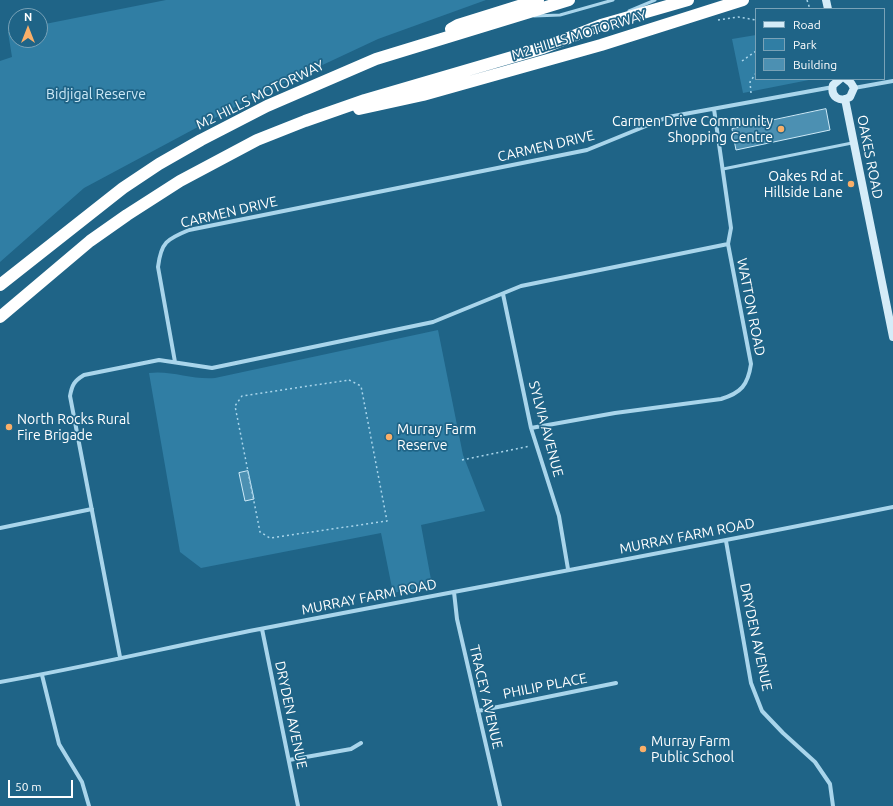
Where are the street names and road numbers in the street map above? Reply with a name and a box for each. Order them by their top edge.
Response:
street label: M2 HILLS MOTORWAY [509,6,649,64]
street label: M2 HILLS MOTORWAY [193,57,327,133]
street label: OAKES ROAD [854,114,886,200]
street label: CARMEN DRIVE [496,127,596,165]
street label: CARMEN DRIVE [179,193,279,231]
street label: WATTON ROAD [733,257,769,357]
street label: SYLVIA AVENUE [525,379,567,479]
street label: MURRAY FARM ROAD [618,515,756,557]
street label: MURRAY FARM ROAD [300,576,438,618]
street label: DRYDEN AVENUE [736,581,776,693]
street label: TRACEY AVENUE [466,643,506,751]
street label: DRYDEN AVENUE [271,659,311,771]
street label: PHILIP PLACE [502,670,588,702]

